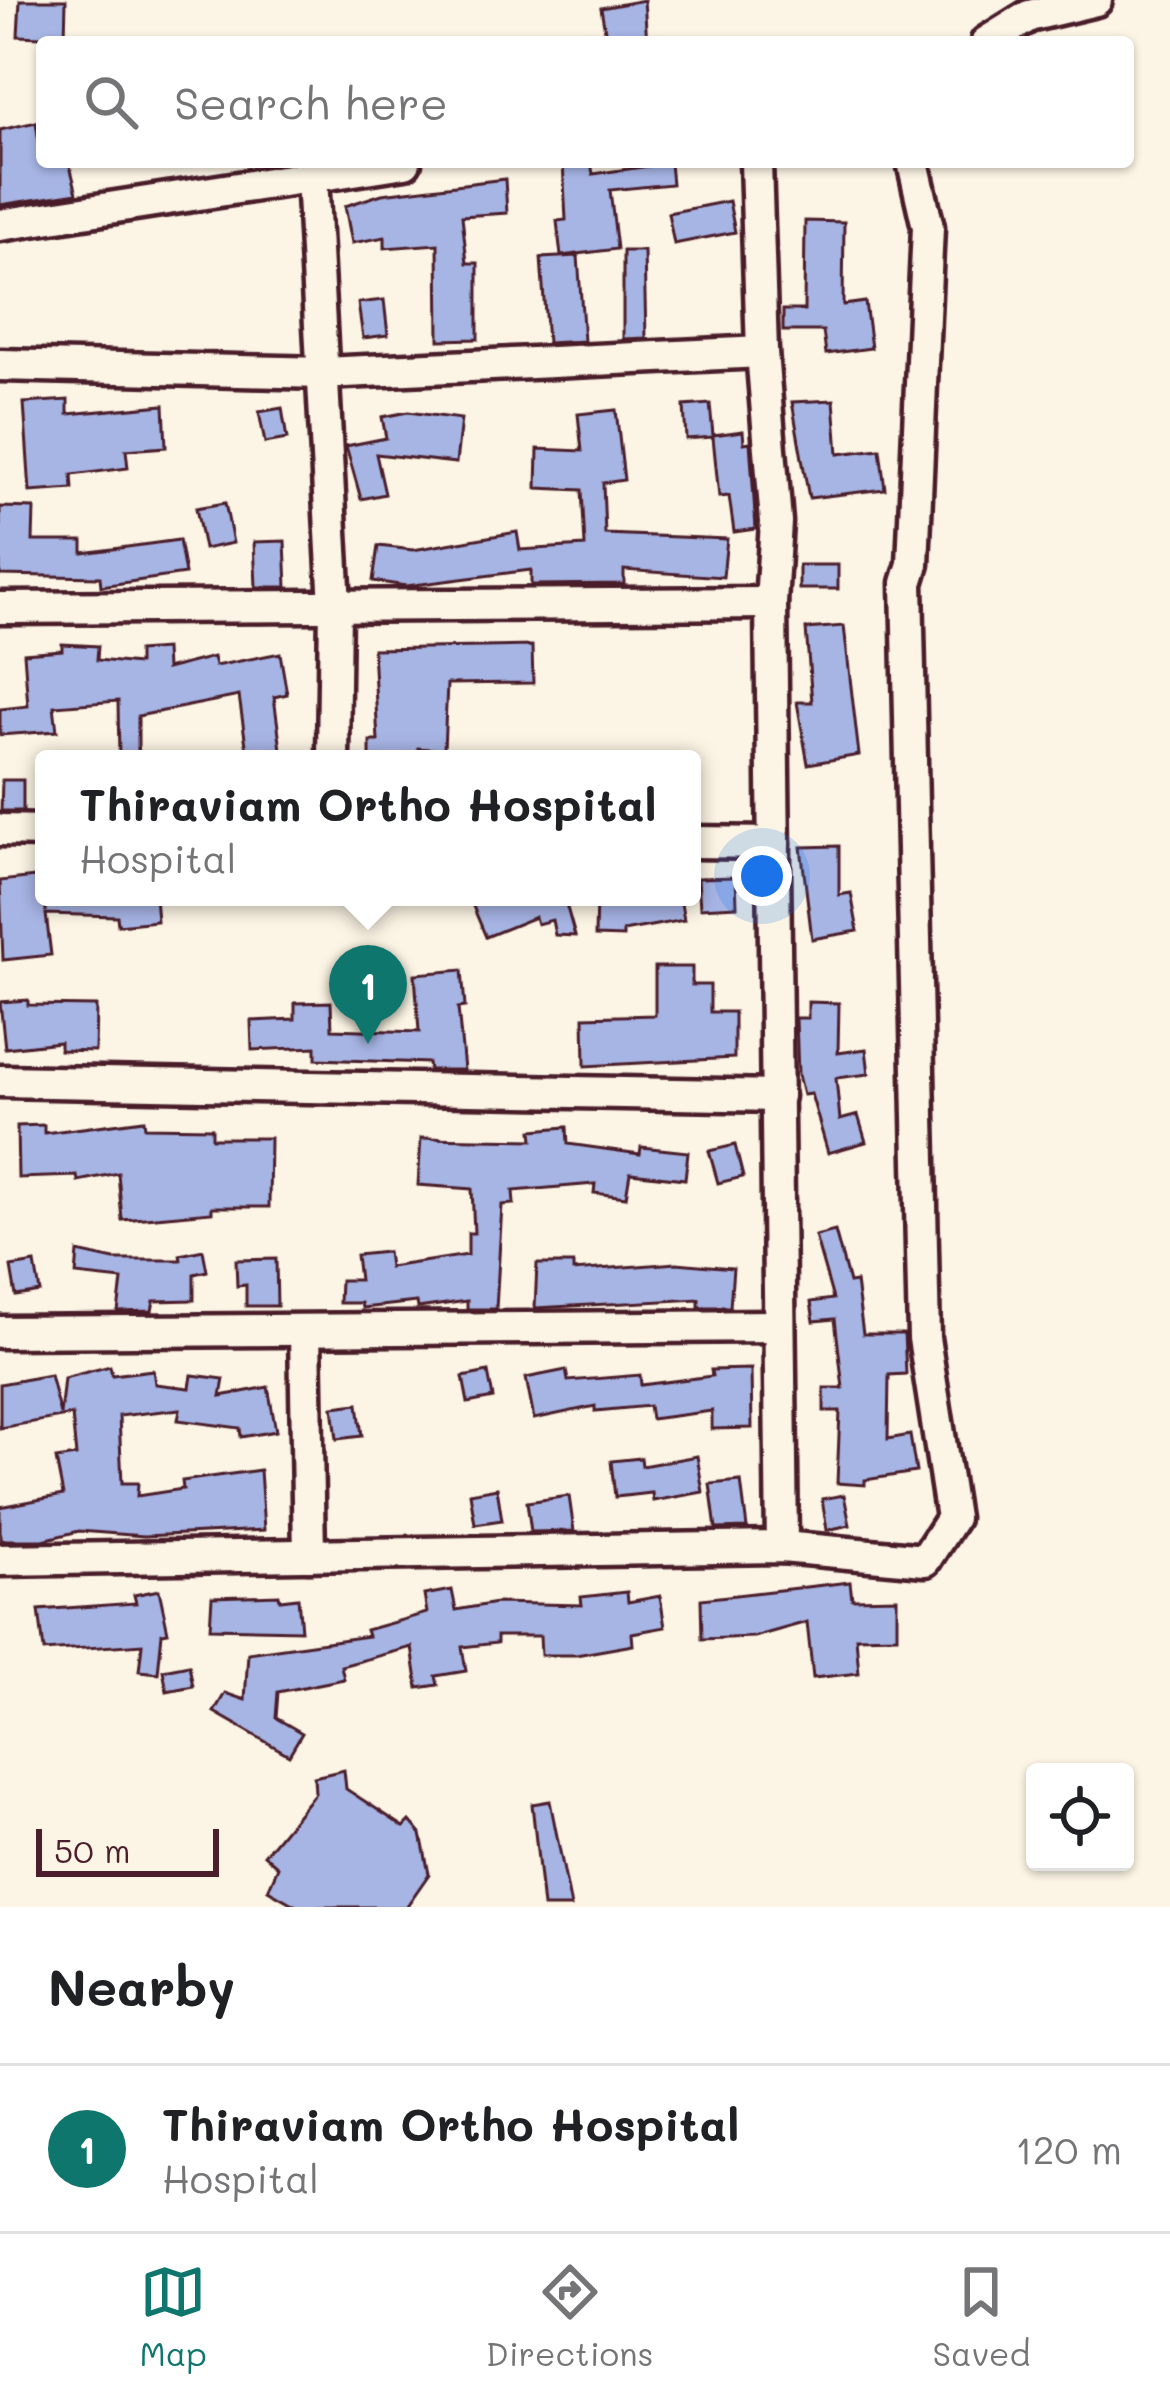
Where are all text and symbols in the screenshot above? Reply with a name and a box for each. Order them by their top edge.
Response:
search box [36,36,1134,168]
icon: search [78,69,144,135]
text: Search here [174,73,448,131]
popup [35,750,701,906]
text: Thiraviam Ortho Hospital [79,774,657,832]
text: Hospital [79,832,236,883]
your location [732,846,792,906]
pin: 1 [329,945,407,1044]
map controls [1026,1763,1134,1871]
button: locate [1026,1763,1134,1871]
scale bar [36,1823,219,1876]
text: 50 m [54,1828,130,1871]
text: Nearby [48,1952,235,2019]
text: Thiraviam Ortho Hospital [162,2094,739,2152]
text: 1 [78,2123,96,2174]
text: 120 m [1015,2123,1122,2174]
text: Hospital [162,2152,319,2203]
tab: Map [140,2259,207,2374]
tab: Directions [486,2259,653,2374]
tab: Saved [933,2259,1030,2374]

